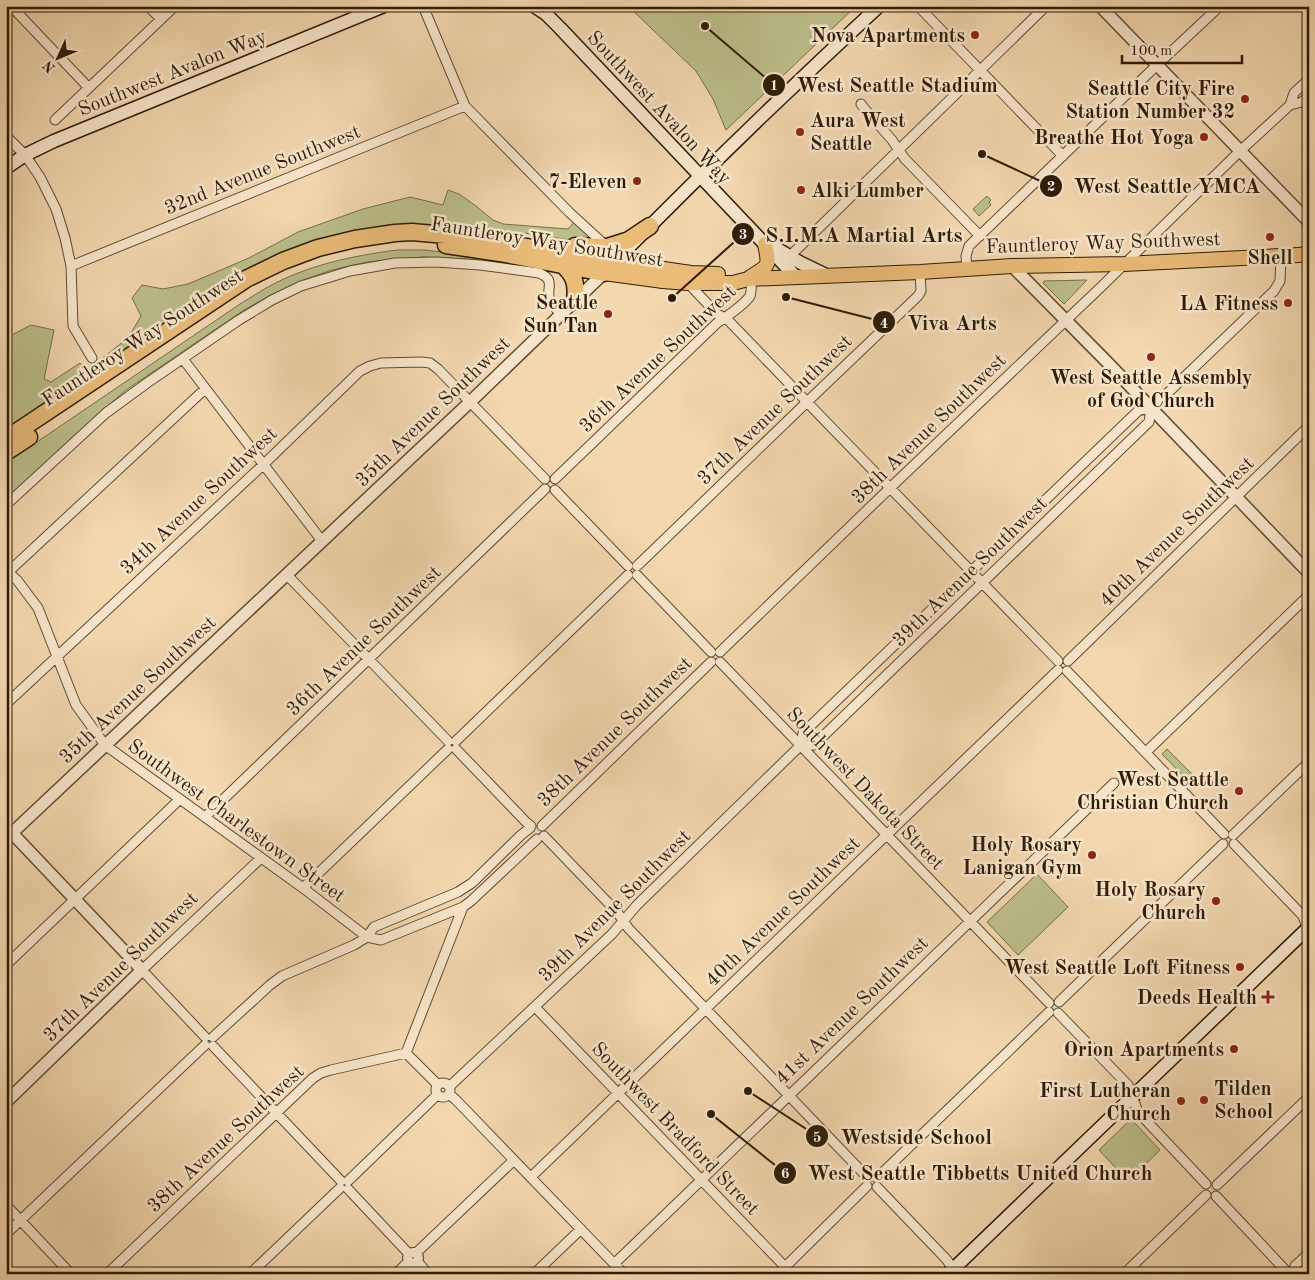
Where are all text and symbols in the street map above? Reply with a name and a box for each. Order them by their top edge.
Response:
street label: Southwest Avalon Way [76,27,270,121]
place label: Nova Apartments [811,27,965,47]
street label: Southwest Avalon Way [583,28,735,189]
marker: Nova Apartments [969,29,981,41]
north arrow [32,32,82,82]
scale bar [1122,32,1242,64]
text: 100 m [1130,44,1172,59]
text: N [40,57,58,75]
callout: West Seattle Stadium [762,67,1008,103]
text: West Seattle Stadium [796,76,998,97]
text: 1 [770,79,778,94]
place label: Seattle City Fire Station Number 32 [1065,80,1235,123]
marker: Seattle City Fire Station Number 32 [1239,93,1251,105]
place label: Aura West Seattle [810,112,905,155]
street label: 32nd Avenue Southwest [162,122,364,219]
marker: Aura West Seattle [794,126,806,138]
place label: Breathe Hot Yoga [1034,129,1194,149]
marker: Breathe Hot Yoga [1198,131,1210,143]
callout: West Seattle YMCA [1038,168,1270,204]
place label: 7-Eleven [549,173,627,193]
marker: 7-Eleven [631,175,643,187]
text: West Seattle YMCA [1074,177,1261,198]
text: 2 [1047,180,1055,195]
place label: Alki Lumber [811,182,924,202]
marker: Alki Lumber [795,184,807,196]
street label: Fauntleroy Way Southwest [429,215,664,271]
callout: S.I.M.A Martial Arts [731,216,973,252]
text: S.I.M.A Martial Arts [765,226,963,247]
text: 3 [739,228,747,243]
street label: Fauntleroy Way Southwest [985,230,1221,258]
marker: Shell [1264,231,1276,243]
place label: Shell [1247,249,1293,269]
street label: Fauntleroy Way Southwest [39,266,247,411]
street label: 36th Avenue Southwest [576,282,741,437]
place label: Seattle Sun Tan [523,294,598,337]
place label: LA Fitness [1180,295,1278,315]
marker: LA Fitness [1282,297,1294,309]
callout: Viva Arts [872,304,1006,340]
marker: Seattle Sun Tan [602,308,614,320]
text: Viva Arts [907,314,997,335]
text: 4 [880,317,888,332]
street label: 37th Avenue Southwest [694,332,856,489]
street label: 35th Avenue Southwest [352,334,514,491]
street label: 38th Avenue Southwest [848,351,1010,508]
marker: West Seattle Assembly of God Church [1145,351,1157,363]
place label: West Seattle Assembly of God Church [1049,369,1253,412]
street label: 34th Avenue Southwest [117,424,282,579]
street label: 40th Avenue Southwest [1096,454,1258,611]
street label: 39th Avenue Southwest [889,494,1051,651]
street label: 36th Avenue Southwest [283,563,445,720]
street label: 35th Avenue Southwest [56,613,221,768]
street label: 38th Avenue Southwest [534,654,696,811]
street label: Southwest Dakota Street [782,704,947,874]
street label: Southwest Charlestown Street [124,736,348,907]
place label: West Seattle Christian Church [1077,771,1229,814]
marker: West Seattle Christian Church [1233,785,1245,797]
street label: 39th Avenue Southwest [535,826,695,986]
street label: 40th Avenue Southwest [702,834,864,991]
place label: Holy Rosary Lanigan Gym [963,836,1082,879]
marker: Holy Rosary Lanigan Gym [1086,849,1098,861]
place label: Holy Rosary Church [1095,881,1206,924]
street label: 37th Avenue Southwest [40,889,202,1046]
marker: Holy Rosary Church [1210,895,1222,907]
street label: 41st Avenue Southwest [772,933,933,1089]
place label: West Seattle Loft Fitness [1004,959,1230,979]
marker: West Seattle Loft Fitness [1234,961,1246,973]
place label: Deeds Health [1137,989,1257,1009]
marker: Deeds Health [1261,990,1275,1004]
street label: Southwest Bradford Street [587,1039,762,1220]
place label: Orion Apartments [1064,1041,1224,1061]
marker: Orion Apartments [1228,1043,1240,1055]
street label: 38th Avenue Southwest [144,1062,309,1217]
place label: Tilden School [1214,1080,1273,1123]
place label: First Lutheran Church [1039,1082,1171,1125]
marker: Tilden School [1198,1094,1210,1106]
marker: First Lutheran Church [1175,1095,1187,1107]
callout: Westside School [805,1118,1002,1154]
text: Westside School [840,1128,992,1149]
text: 5 [813,1131,821,1146]
callout: West Seattle Tibbetts United Church [773,1155,1163,1191]
text: West Seattle Tibbetts United Church [808,1164,1153,1185]
text: 6 [781,1167,790,1182]

